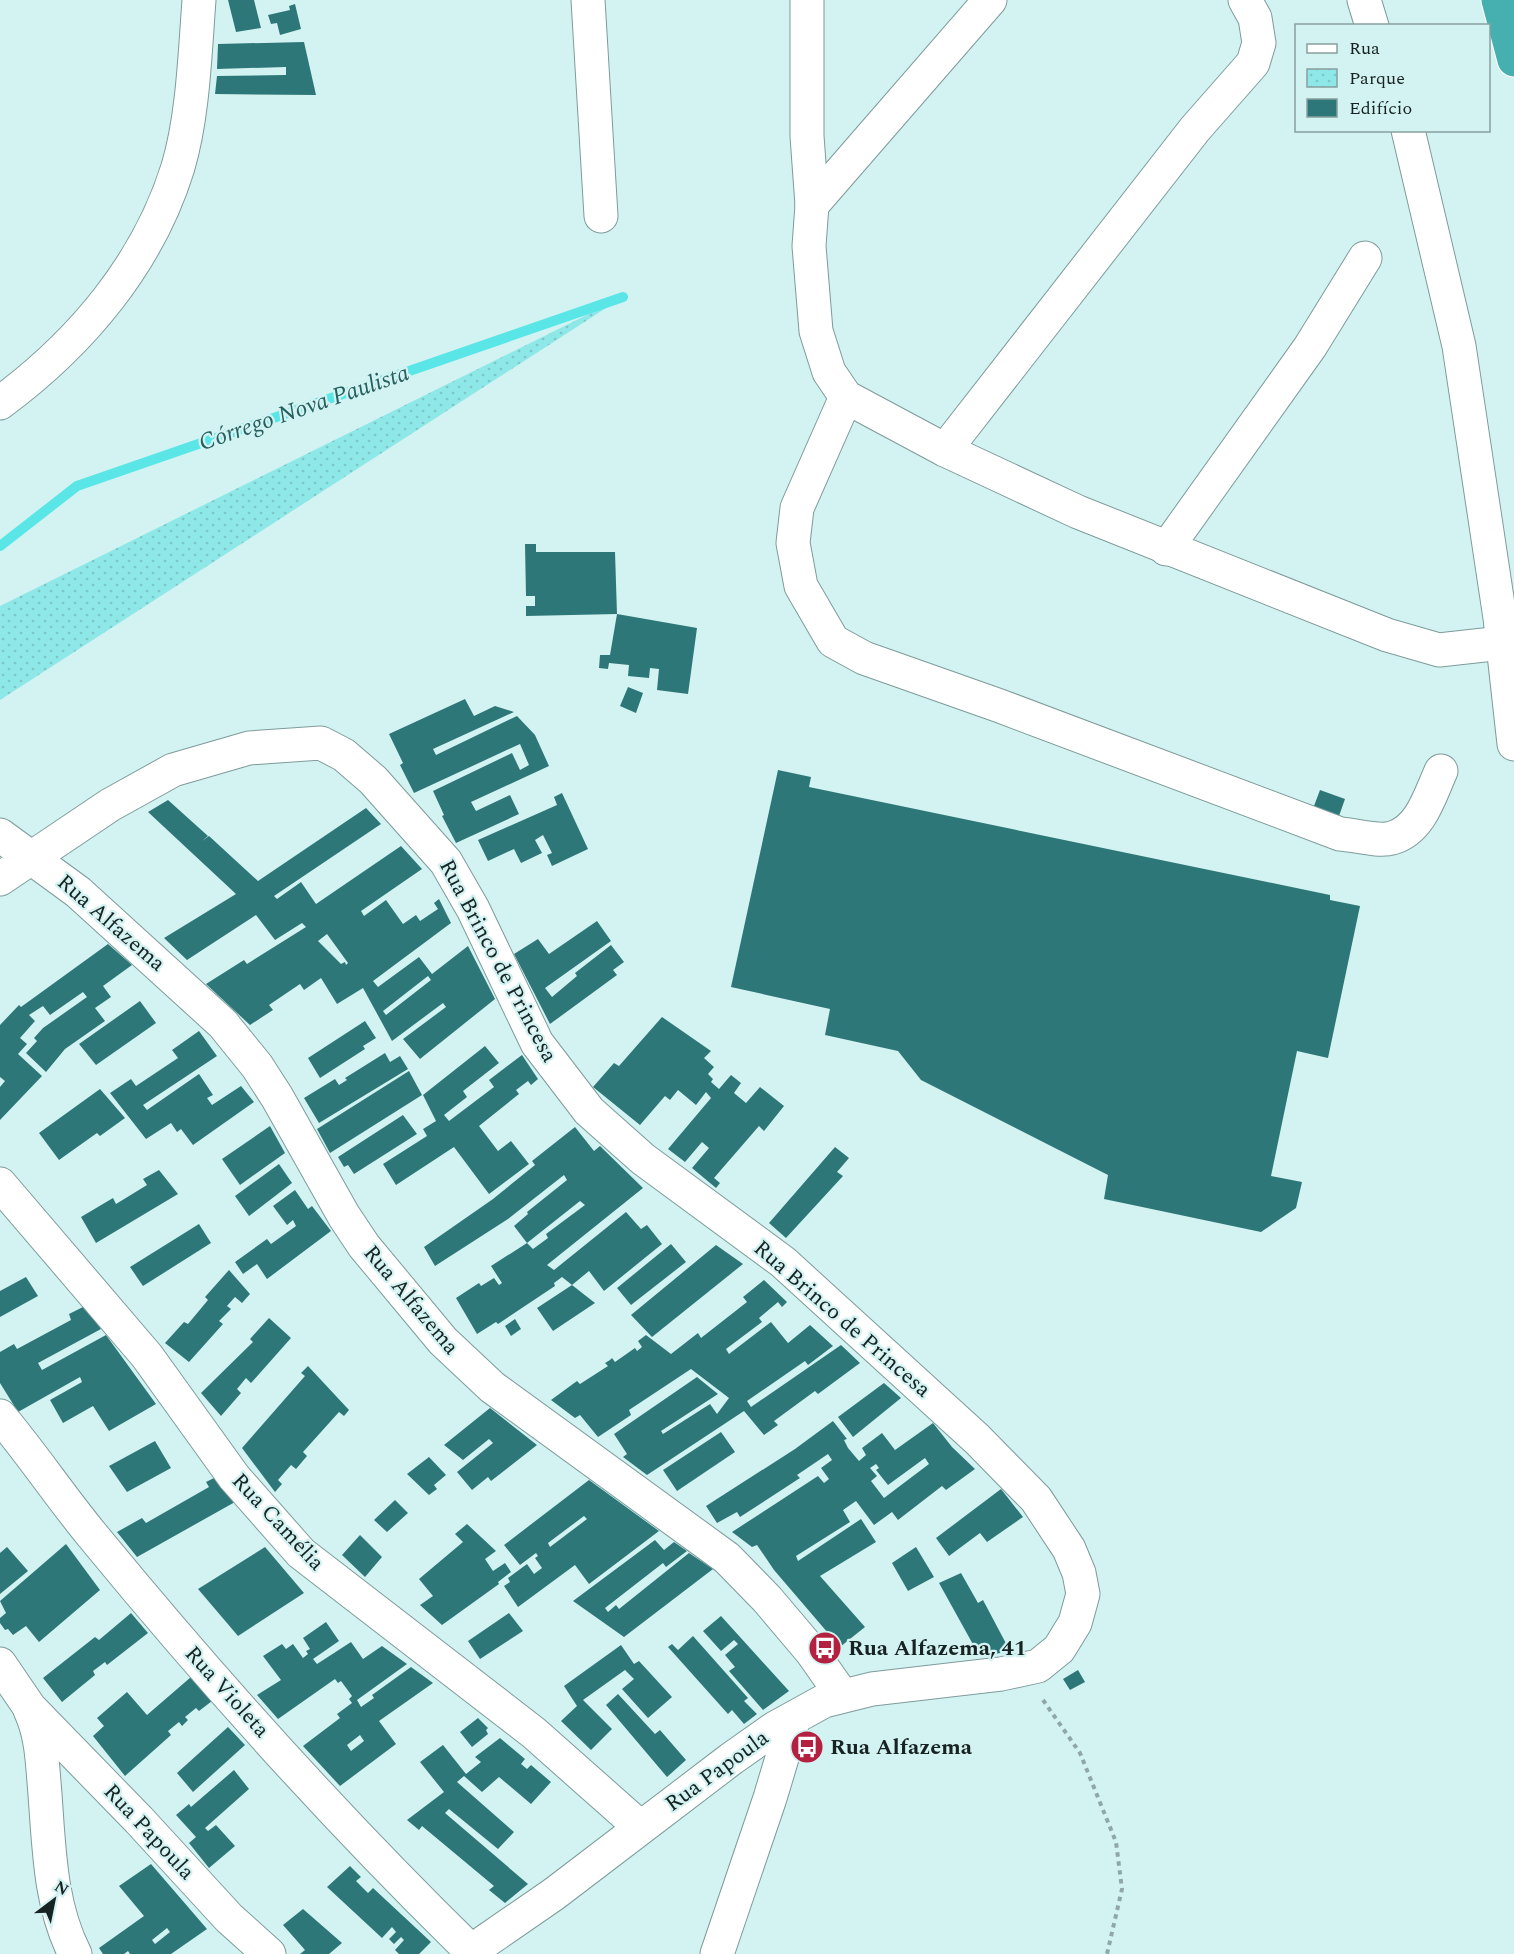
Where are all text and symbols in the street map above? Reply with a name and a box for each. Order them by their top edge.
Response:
legend [1295,24,1490,132]
text: Rua [1349,35,1380,62]
text: Parque [1349,65,1405,92]
text: Edifício [1349,95,1412,122]
water label: Córrego Nova Paulista [194,355,414,461]
street label: Rua Brinco de Princesa [430,853,566,1069]
street label: Rua Alfazema [49,866,173,980]
street label: Rua Brinco de Princesa [746,1232,938,1406]
street label: Rua Alfazema [355,1238,467,1362]
street label: Rua Camélia [224,1466,332,1579]
bus stop icon: Rua Alfazema, 41 [807,1630,843,1666]
place label: Rua Alfazema, 41 [848,1632,1026,1665]
street label: Rua Violeta [177,1639,278,1746]
street label: Rua Papoula [658,1722,776,1820]
bus stop icon: Rua Alfazema [789,1729,825,1765]
place label: Rua Alfazema [830,1731,973,1764]
street label: Rua Papoula [95,1776,203,1888]
north arrow [24,1870,84,1930]
text: N [50,1874,73,1902]

